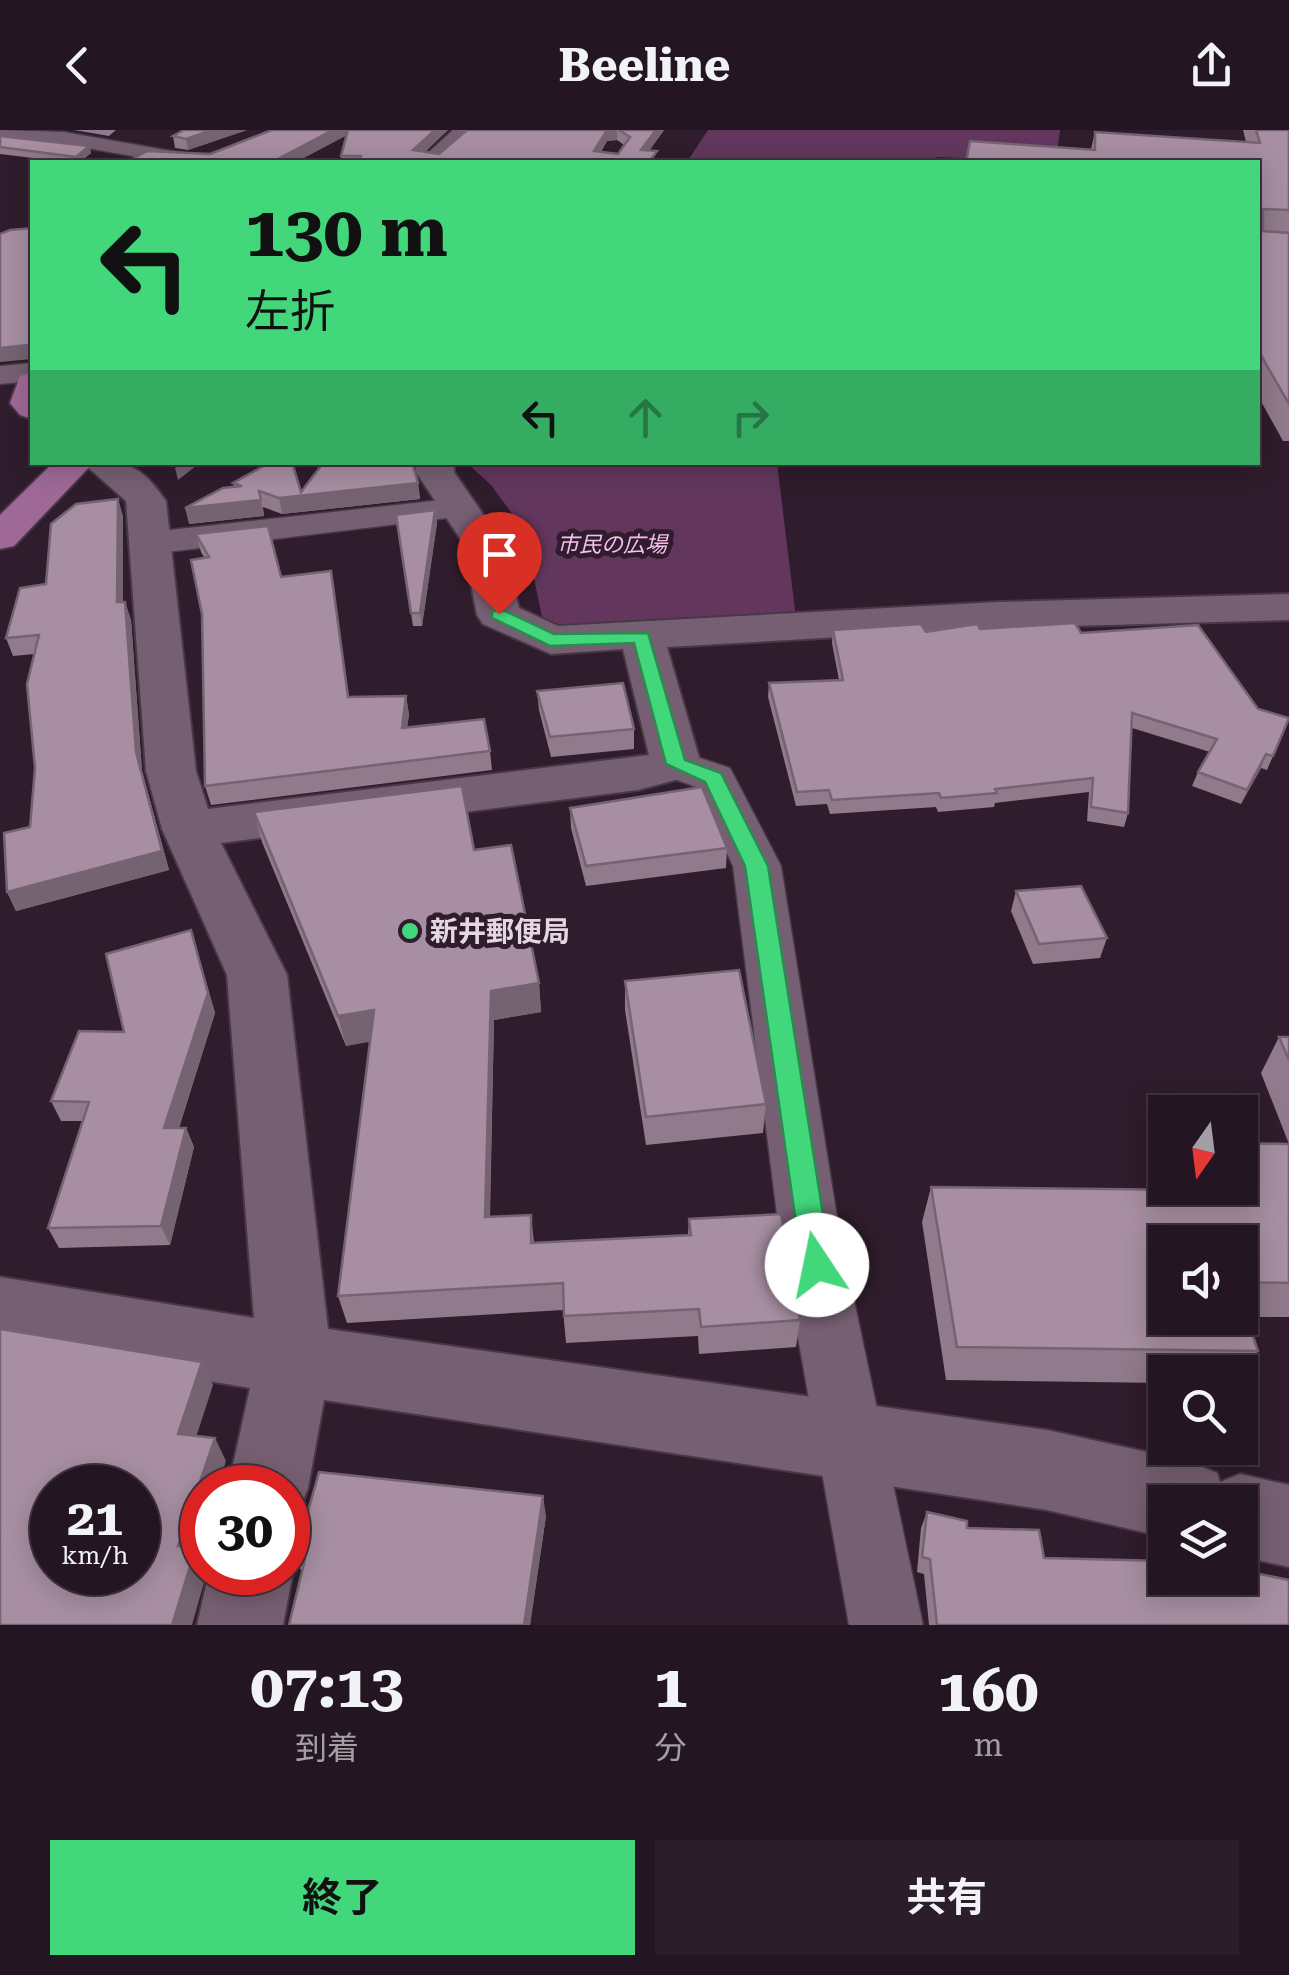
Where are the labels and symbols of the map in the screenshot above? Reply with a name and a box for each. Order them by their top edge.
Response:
pin [457,512,542,615]
park label: 市民の広場 [557,532,670,557]
place label: 新井郵便局 [430,915,570,948]
marker: 新井郵便局 [399,920,421,942]
north arrow [1148,1095,1258,1205]
position arrow [765,1213,869,1317]
speed limit sign: 30 [180,1465,310,1595]

